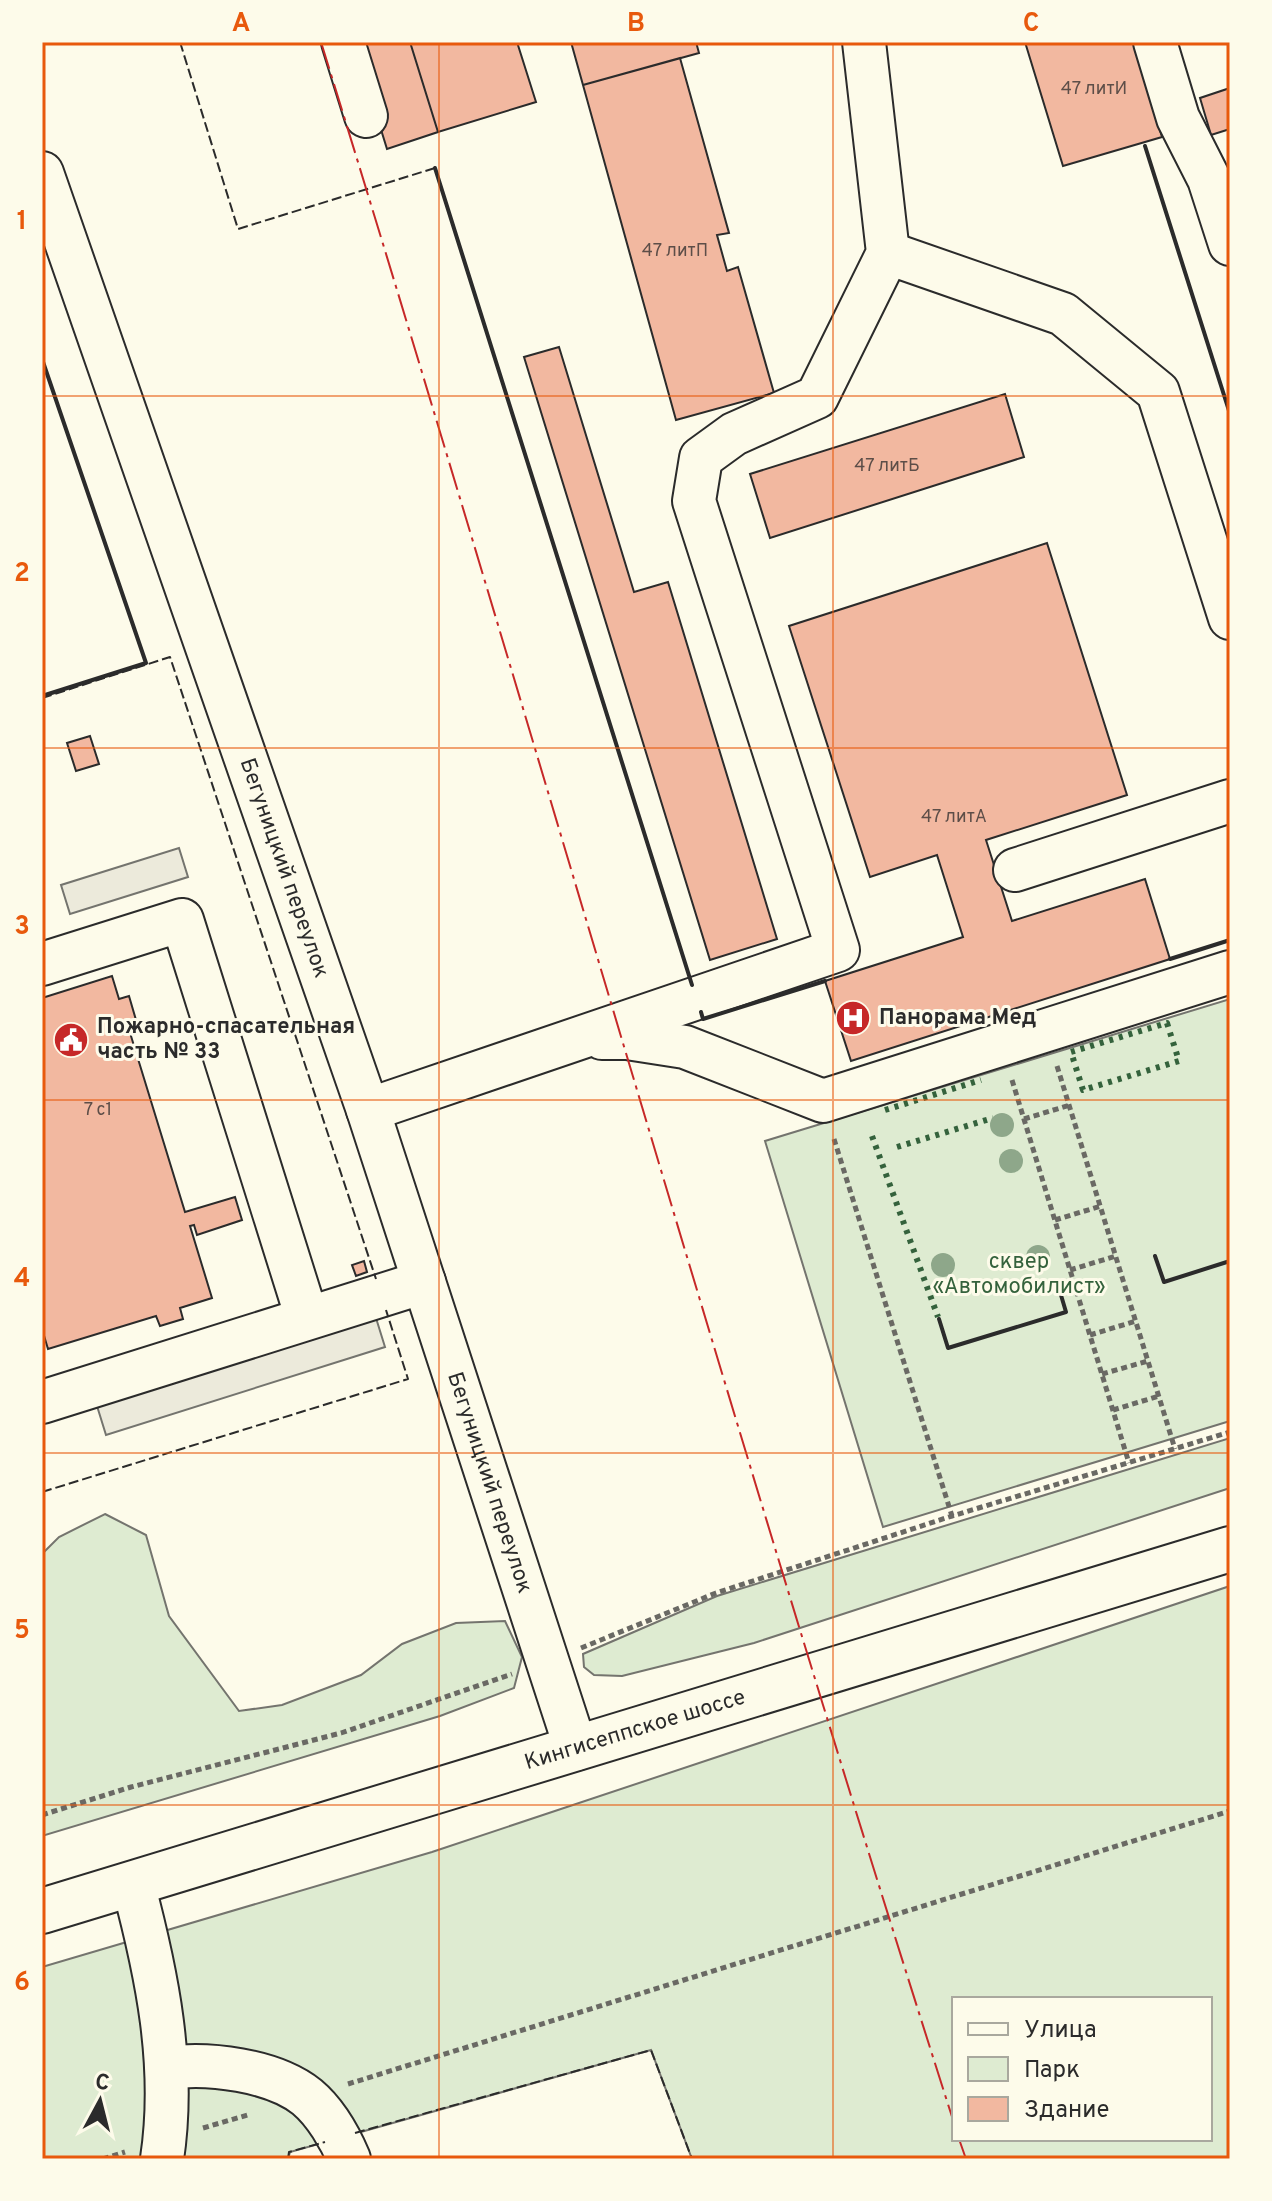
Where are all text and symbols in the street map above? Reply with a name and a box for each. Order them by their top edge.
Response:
text: A [232,8,250,41]
text: B [627,8,645,41]
text: C [1023,8,1039,41]
house number: 47 литИ [1061,78,1127,101]
text: 1 [17,206,27,239]
house number: 47 литП [642,240,708,263]
house number: 47 литБ [854,455,920,478]
text: 2 [14,558,30,591]
street label: Бегуницкий переулок [233,755,335,982]
house number: 47 литА [921,806,987,829]
text: 3 [14,911,30,944]
hospital icon: Панорама Мед [834,999,872,1037]
place label: Панорама Мед [879,1005,1036,1032]
place label: Пожарно-спасательная часть № 33 [97,1014,355,1066]
public building icon: Пожарно-спасательная часть № 33 [52,1021,90,1059]
house number: 7 с1 [84,1099,112,1122]
park label: сквер «Автомобилист» [932,1249,1106,1301]
text: 4 [14,1263,30,1296]
street label: Бегуницкий переулок [441,1369,538,1597]
text: 5 [14,1615,30,1648]
street label: Кингисеппское шоссе [521,1684,749,1777]
text: 6 [14,1967,30,2000]
legend [952,1997,1212,2141]
text: Улица [1024,2016,1097,2046]
text: Парк [1024,2056,1080,2086]
north arrow [60,2061,140,2141]
text: С [94,2069,111,2098]
text: Здание [1024,2096,1110,2126]

